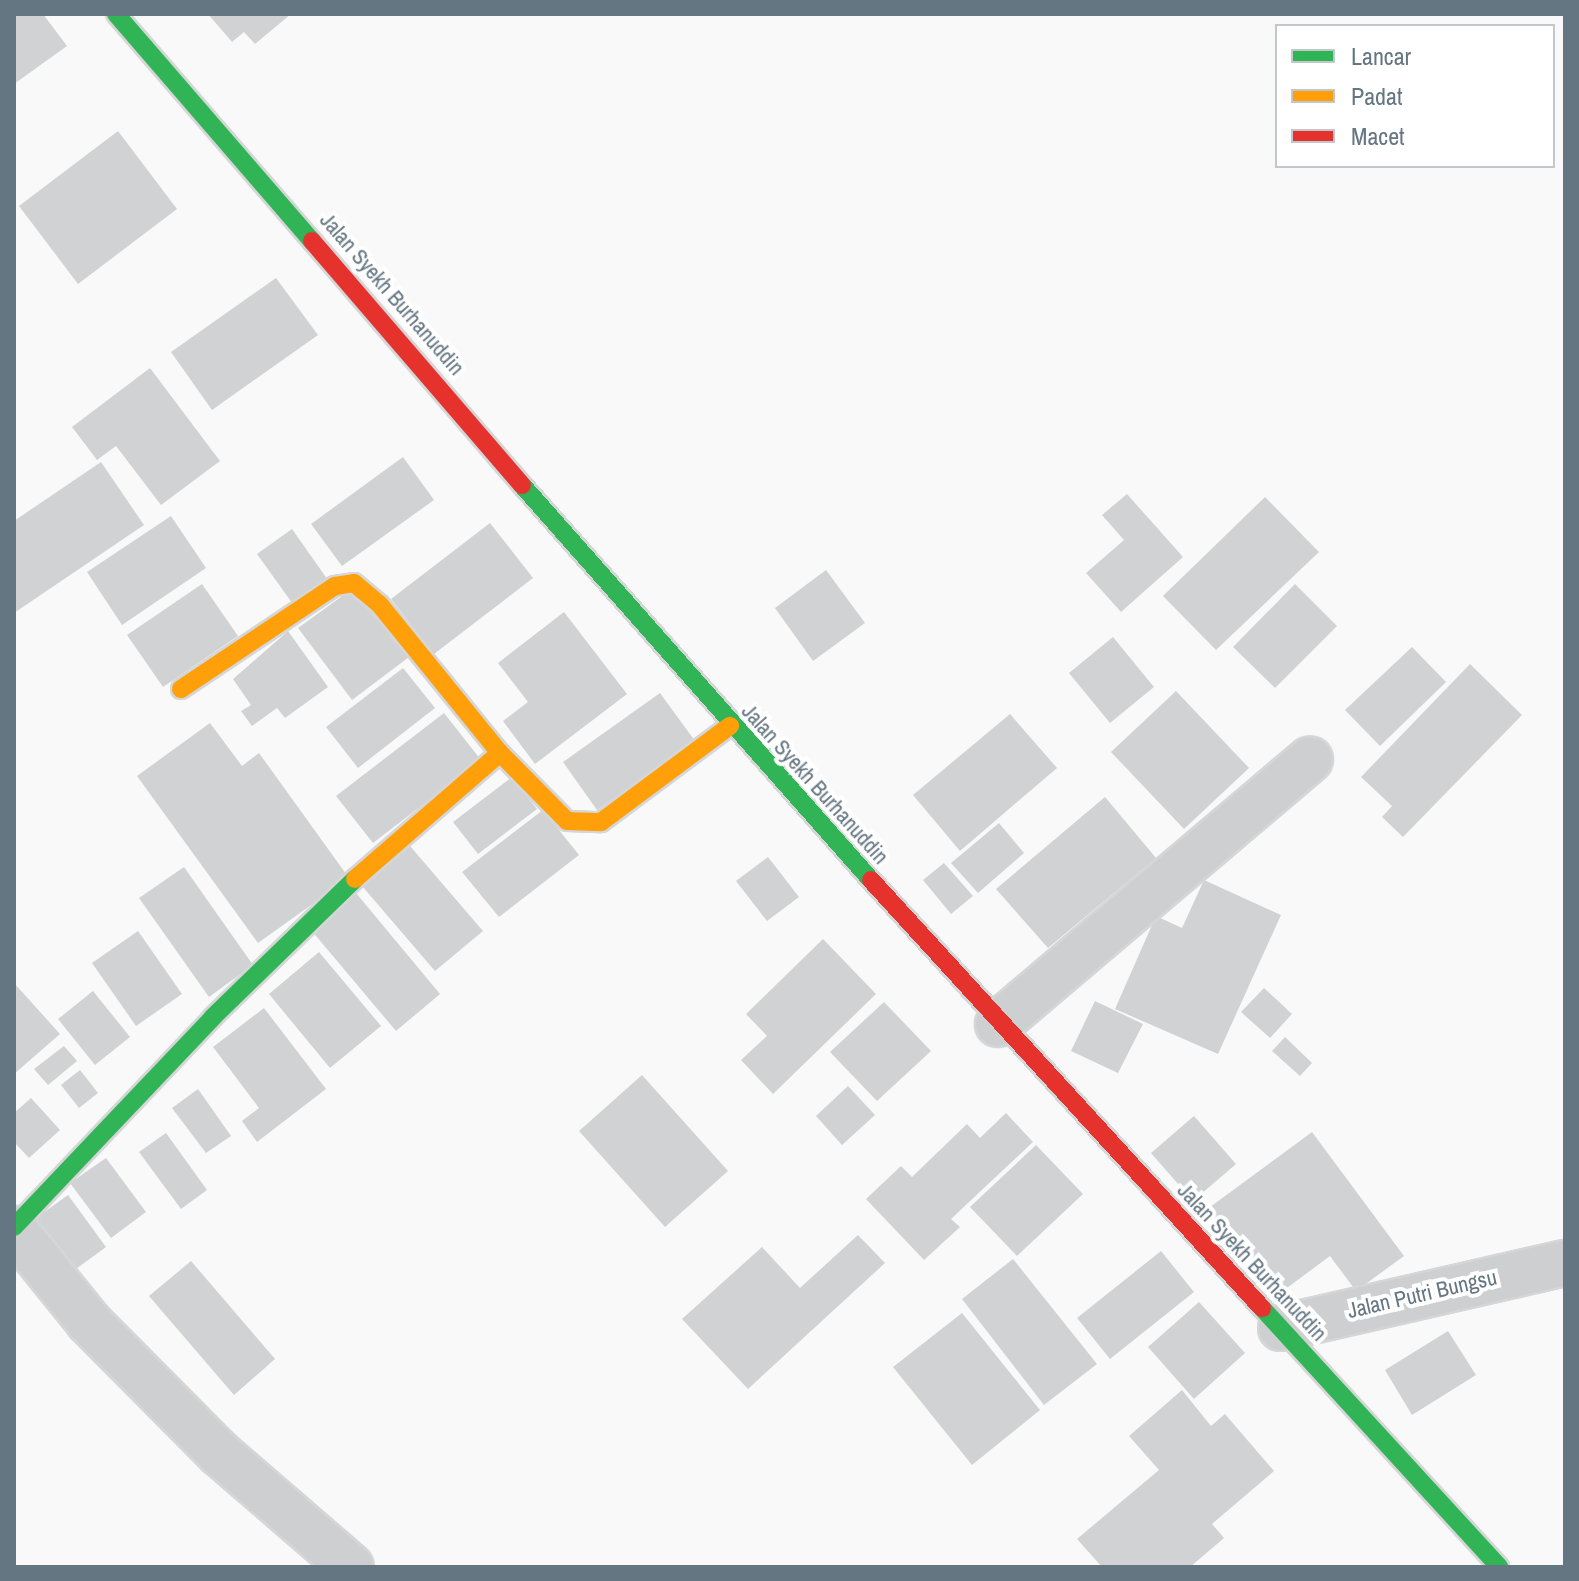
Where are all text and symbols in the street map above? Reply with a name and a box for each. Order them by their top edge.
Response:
legend [1275,24,1555,168]
text: Lancar [1351,40,1411,72]
text: Padat [1351,80,1402,112]
text: Macet [1351,120,1405,152]
street label: Jalan Syekh Burhanuddin [314,207,470,381]
street label: Jalan Syekh Burhanuddin [736,698,894,870]
street label: Jalan Syekh Burhanuddin [1172,1177,1332,1347]
street label: Jalan Putri Bungsu [1345,1264,1499,1324]

